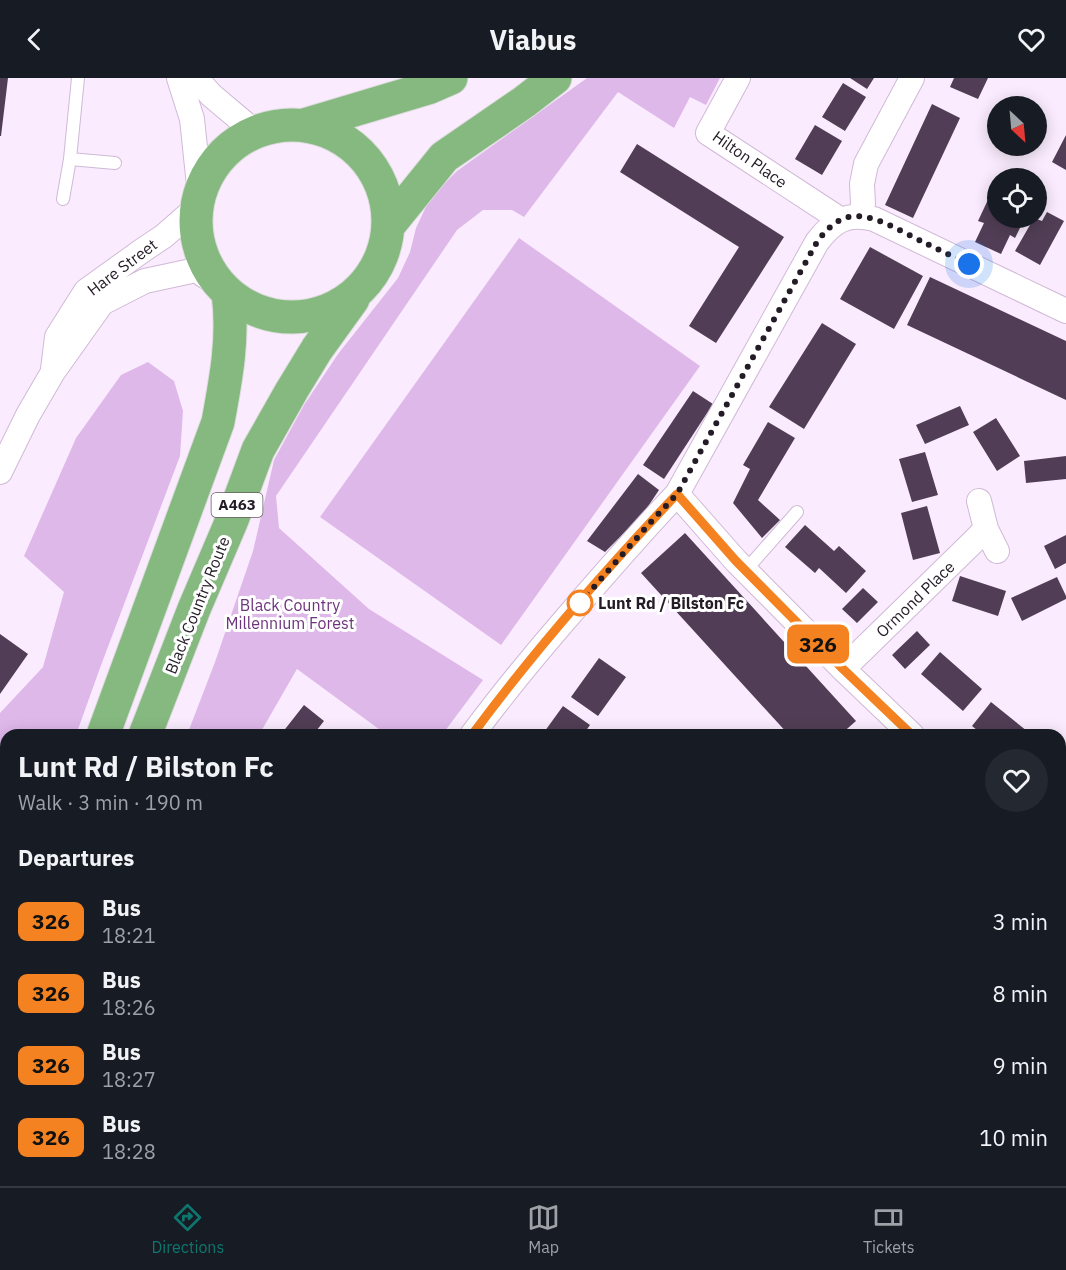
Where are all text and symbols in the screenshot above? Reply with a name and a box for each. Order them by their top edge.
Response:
text: Viabus [490,22,576,57]
icon: back [18,23,51,56]
icon: heart [1015,23,1048,56]
north arrow [987,96,1047,156]
map controls [987,96,1047,228]
street label: Hilton Place [709,126,791,192]
button: locate [987,168,1047,228]
street label: Hare Street [83,234,161,300]
your location [954,249,984,279]
road number: A463 [212,493,262,517]
street label: Black Country Route [160,533,234,677]
street label: Ormond Place [872,556,959,641]
marker: Lunt Rd / Bilston Fc [567,590,593,616]
place label: Lunt Rd / Bilston Fc [598,593,744,613]
park label: Black Country Millennium Forest [226,595,354,633]
line badge: 326 [784,624,852,664]
text: 326 [799,630,837,658]
text: Lunt Rd / Bilston Fc [18,748,274,785]
button: heart [985,749,1048,812]
text: Walk · 3 min · 190 m [18,789,203,816]
text: Departures [18,843,134,872]
text: Bus [102,893,141,922]
text: 326 [32,907,70,935]
text: 3 min [992,907,1048,936]
text: 18:21 [102,922,156,949]
text: Bus [102,965,141,994]
text: 326 [32,979,70,1007]
text: 8 min [992,979,1048,1008]
text: 18:26 [102,994,156,1021]
text: Bus [102,1037,141,1066]
text: 326 [32,1051,70,1079]
text: 9 min [992,1051,1048,1080]
text: 18:27 [102,1066,156,1093]
text: Bus [102,1109,141,1138]
text: 326 [32,1123,70,1151]
text: 10 min [979,1123,1048,1152]
text: 18:28 [102,1138,156,1165]
tab: Directions [151,1201,224,1257]
tab: Map [527,1201,560,1257]
tab: Tickets [863,1201,915,1257]

